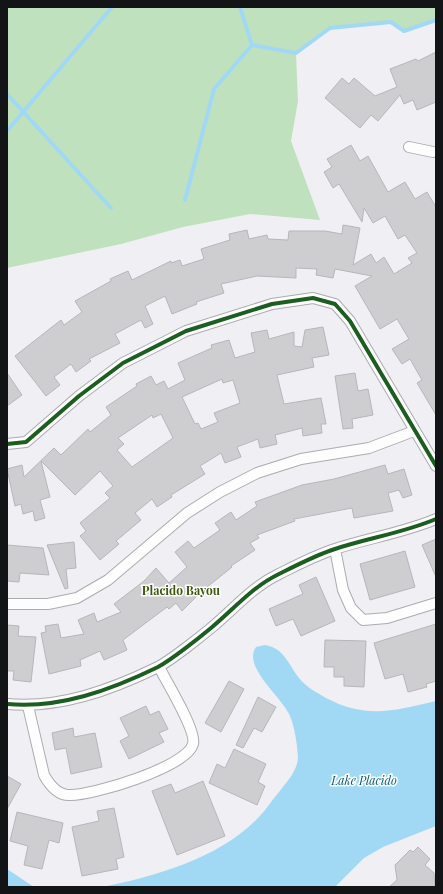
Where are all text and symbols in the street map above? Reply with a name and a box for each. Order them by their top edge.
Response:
district label: Placido Bayou [142,582,221,598]
water label: Lake Placido [330,772,397,788]

